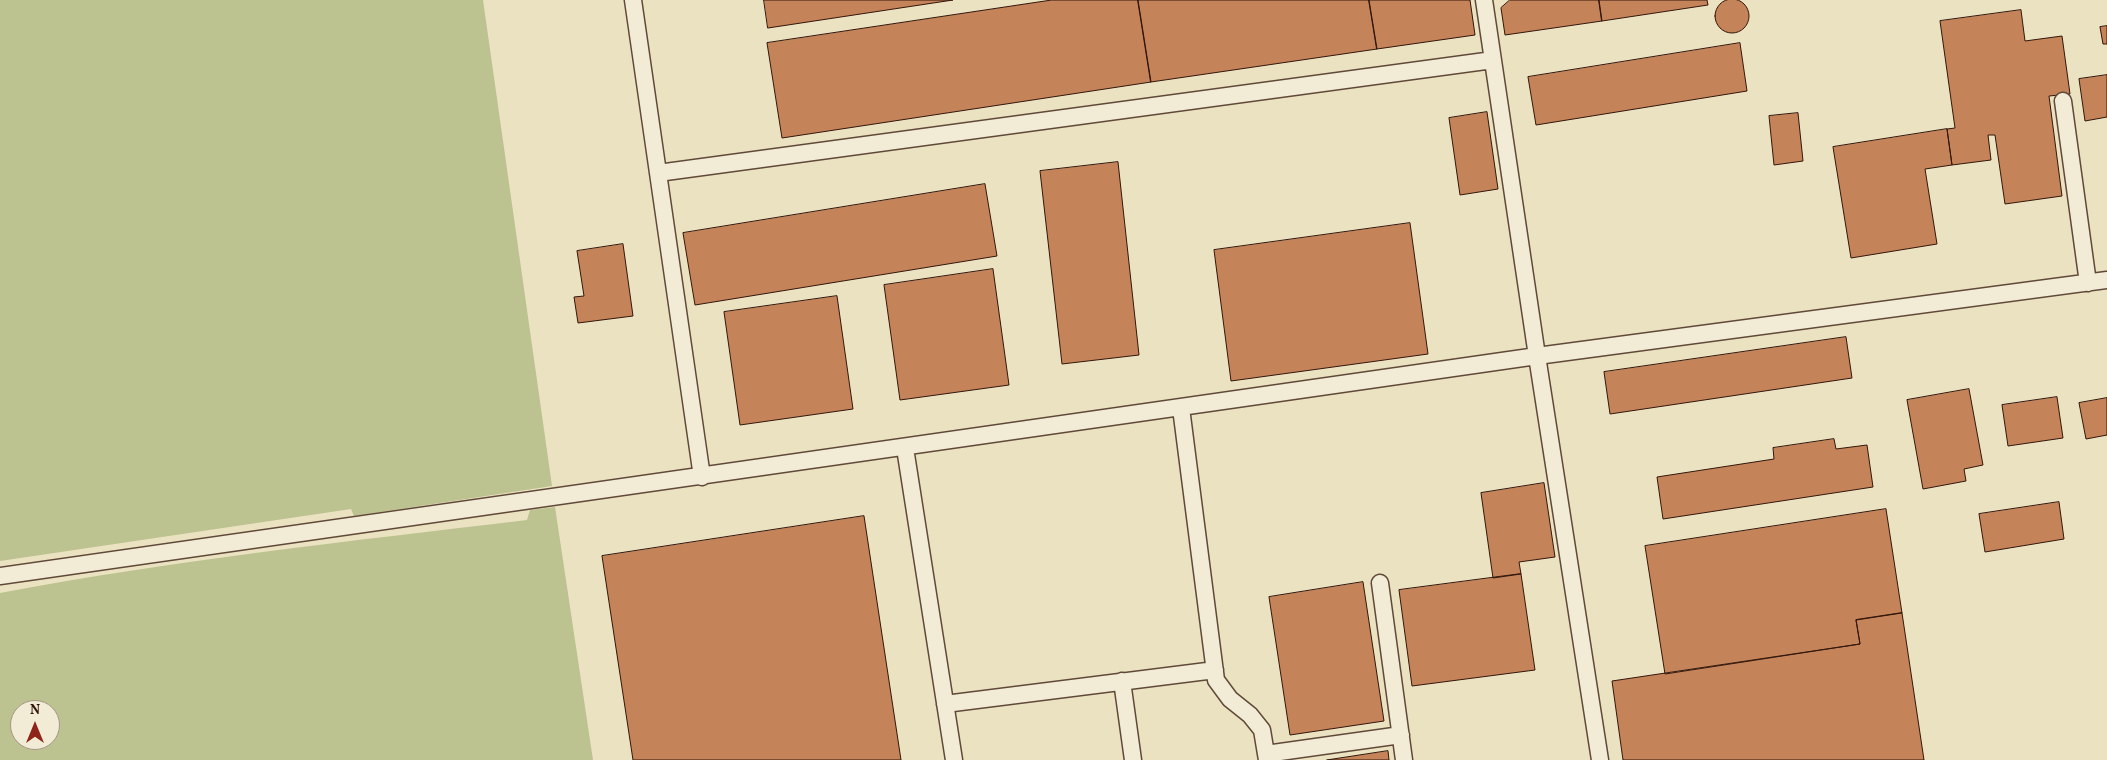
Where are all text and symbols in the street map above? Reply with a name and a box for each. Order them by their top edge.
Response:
north arrow [10,700,60,750]
text: N [30,701,40,720]

